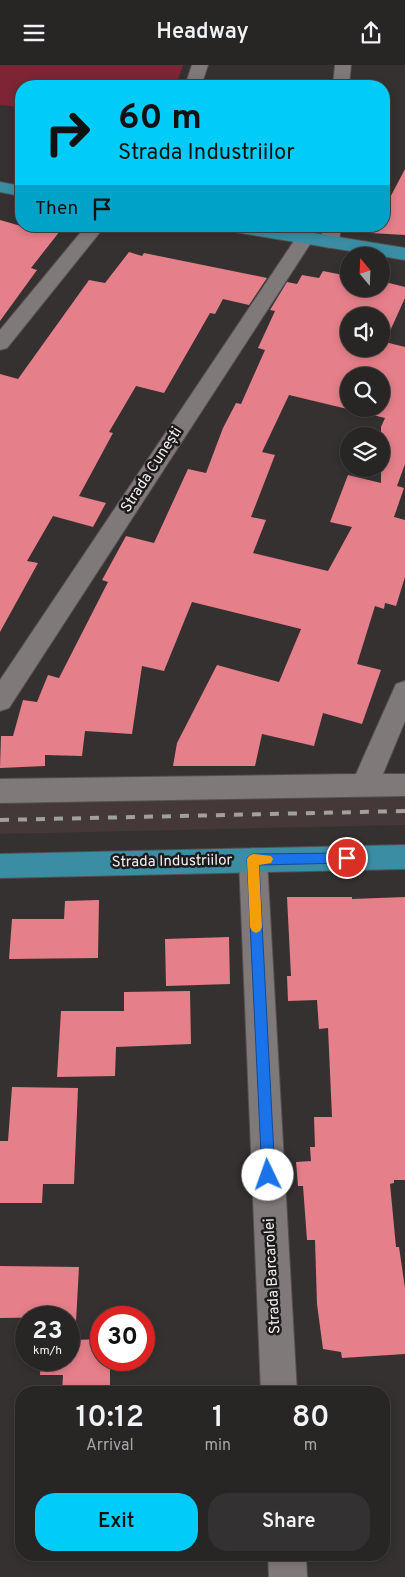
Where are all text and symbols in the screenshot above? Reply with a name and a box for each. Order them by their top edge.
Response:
icon: menu [20,19,48,47]
text: Headway [156,19,249,46]
icon: share [357,19,385,47]
text: 60 m [118,97,202,141]
icon: right [35,100,100,165]
text: Strada Industriilor [118,140,295,167]
icon: arrive [88,195,116,223]
text: Then [35,197,78,221]
north arrow [340,247,390,297]
map controls [340,247,390,477]
button: sound [340,307,390,357]
button: search [340,367,390,417]
street label: Strada Cunești [117,424,187,516]
button: layers [340,427,390,477]
pin [326,837,368,879]
icon: arrive [333,844,361,872]
street label: Strada Industriilor [112,851,233,873]
position arrow [241,1148,293,1200]
street label: Strada Barcarolei [260,1218,286,1334]
speed limit sign: 30 [90,1306,155,1371]
text: 23 [32,1316,63,1348]
text: km/h [33,1343,62,1359]
text: 10:12 [76,1400,144,1437]
text: 1 [212,1400,224,1437]
text: 80 [292,1400,329,1437]
text: Arrival [86,1436,134,1456]
text: min [205,1436,231,1456]
text: m [304,1436,317,1456]
button: Exit [35,1493,198,1551]
button: Share [208,1493,370,1551]

